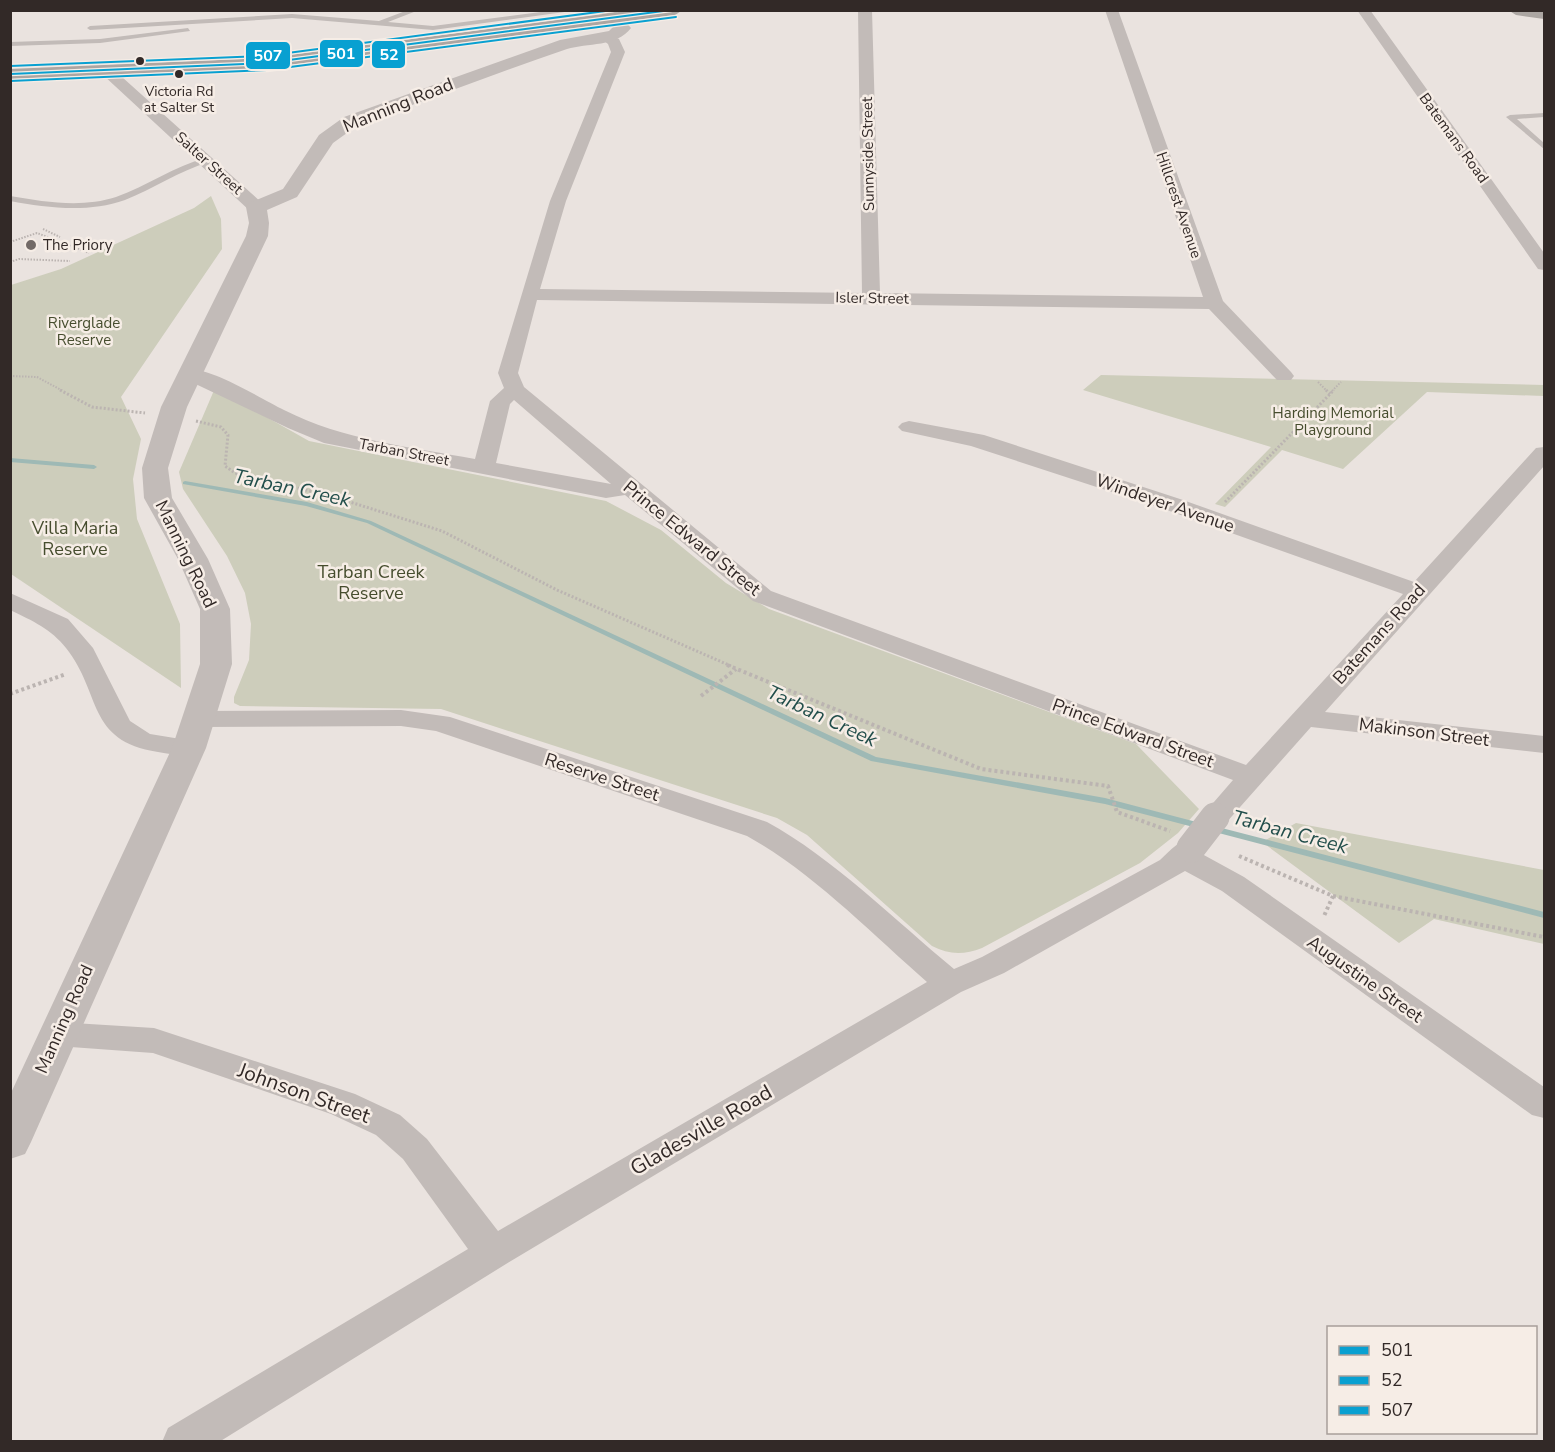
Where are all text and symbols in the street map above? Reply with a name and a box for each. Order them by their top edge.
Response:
line badge: 501 [319,39,364,68]
line badge: 52 [371,40,406,69]
line badge: 507 [245,41,291,70]
text: 501 [327,43,355,65]
text: 52 [379,44,399,66]
text: 507 [254,45,282,67]
unlabelled marker [134,55,146,67]
marker: Victoria Rd at Salter St [173,68,185,80]
street label: Manning Road [339,72,457,138]
place label: Victoria Rd at Salter St [144,82,214,117]
street label: Batemans Road [1415,89,1493,187]
street label: Sunnyside Street [857,96,879,211]
street label: Salter Street [171,127,248,199]
street label: Hillcrest Avenue [1151,149,1207,261]
place label: The Priory [43,235,113,255]
marker: The Priory [24,238,38,252]
street label: Isler Street [835,287,910,309]
park label: Riverglade Reserve [48,313,120,350]
park label: Harding Memorial Playground [1272,403,1394,440]
street label: Tarban Street [357,433,451,471]
water label: Tarban Creek [231,462,354,514]
street label: Windeyer Avenue [1092,468,1238,538]
street label: Prince Edward Street [618,475,766,601]
street label: Manning Road [150,496,222,612]
park label: Villa Maria Reserve [31,516,118,561]
park label: Tarban Creek Reserve [318,560,425,605]
street label: Batemans Road [1327,578,1431,690]
water label: Tarban Creek [762,679,882,754]
street label: Prince Edward Street [1049,693,1218,774]
street label: Makinson Street [1358,712,1491,752]
street label: Reserve Street [542,747,663,807]
water label: Tarban Creek [1229,804,1352,861]
street label: Augustine Street [1302,930,1428,1028]
street label: Manning Road [29,961,99,1077]
street label: Johnson Street [233,1056,375,1130]
street label: Gladesville Road [625,1078,777,1182]
legend [1327,1326,1537,1434]
text: 501 [1381,1338,1413,1362]
text: 52 [1381,1368,1403,1392]
text: 507 [1381,1398,1413,1422]

